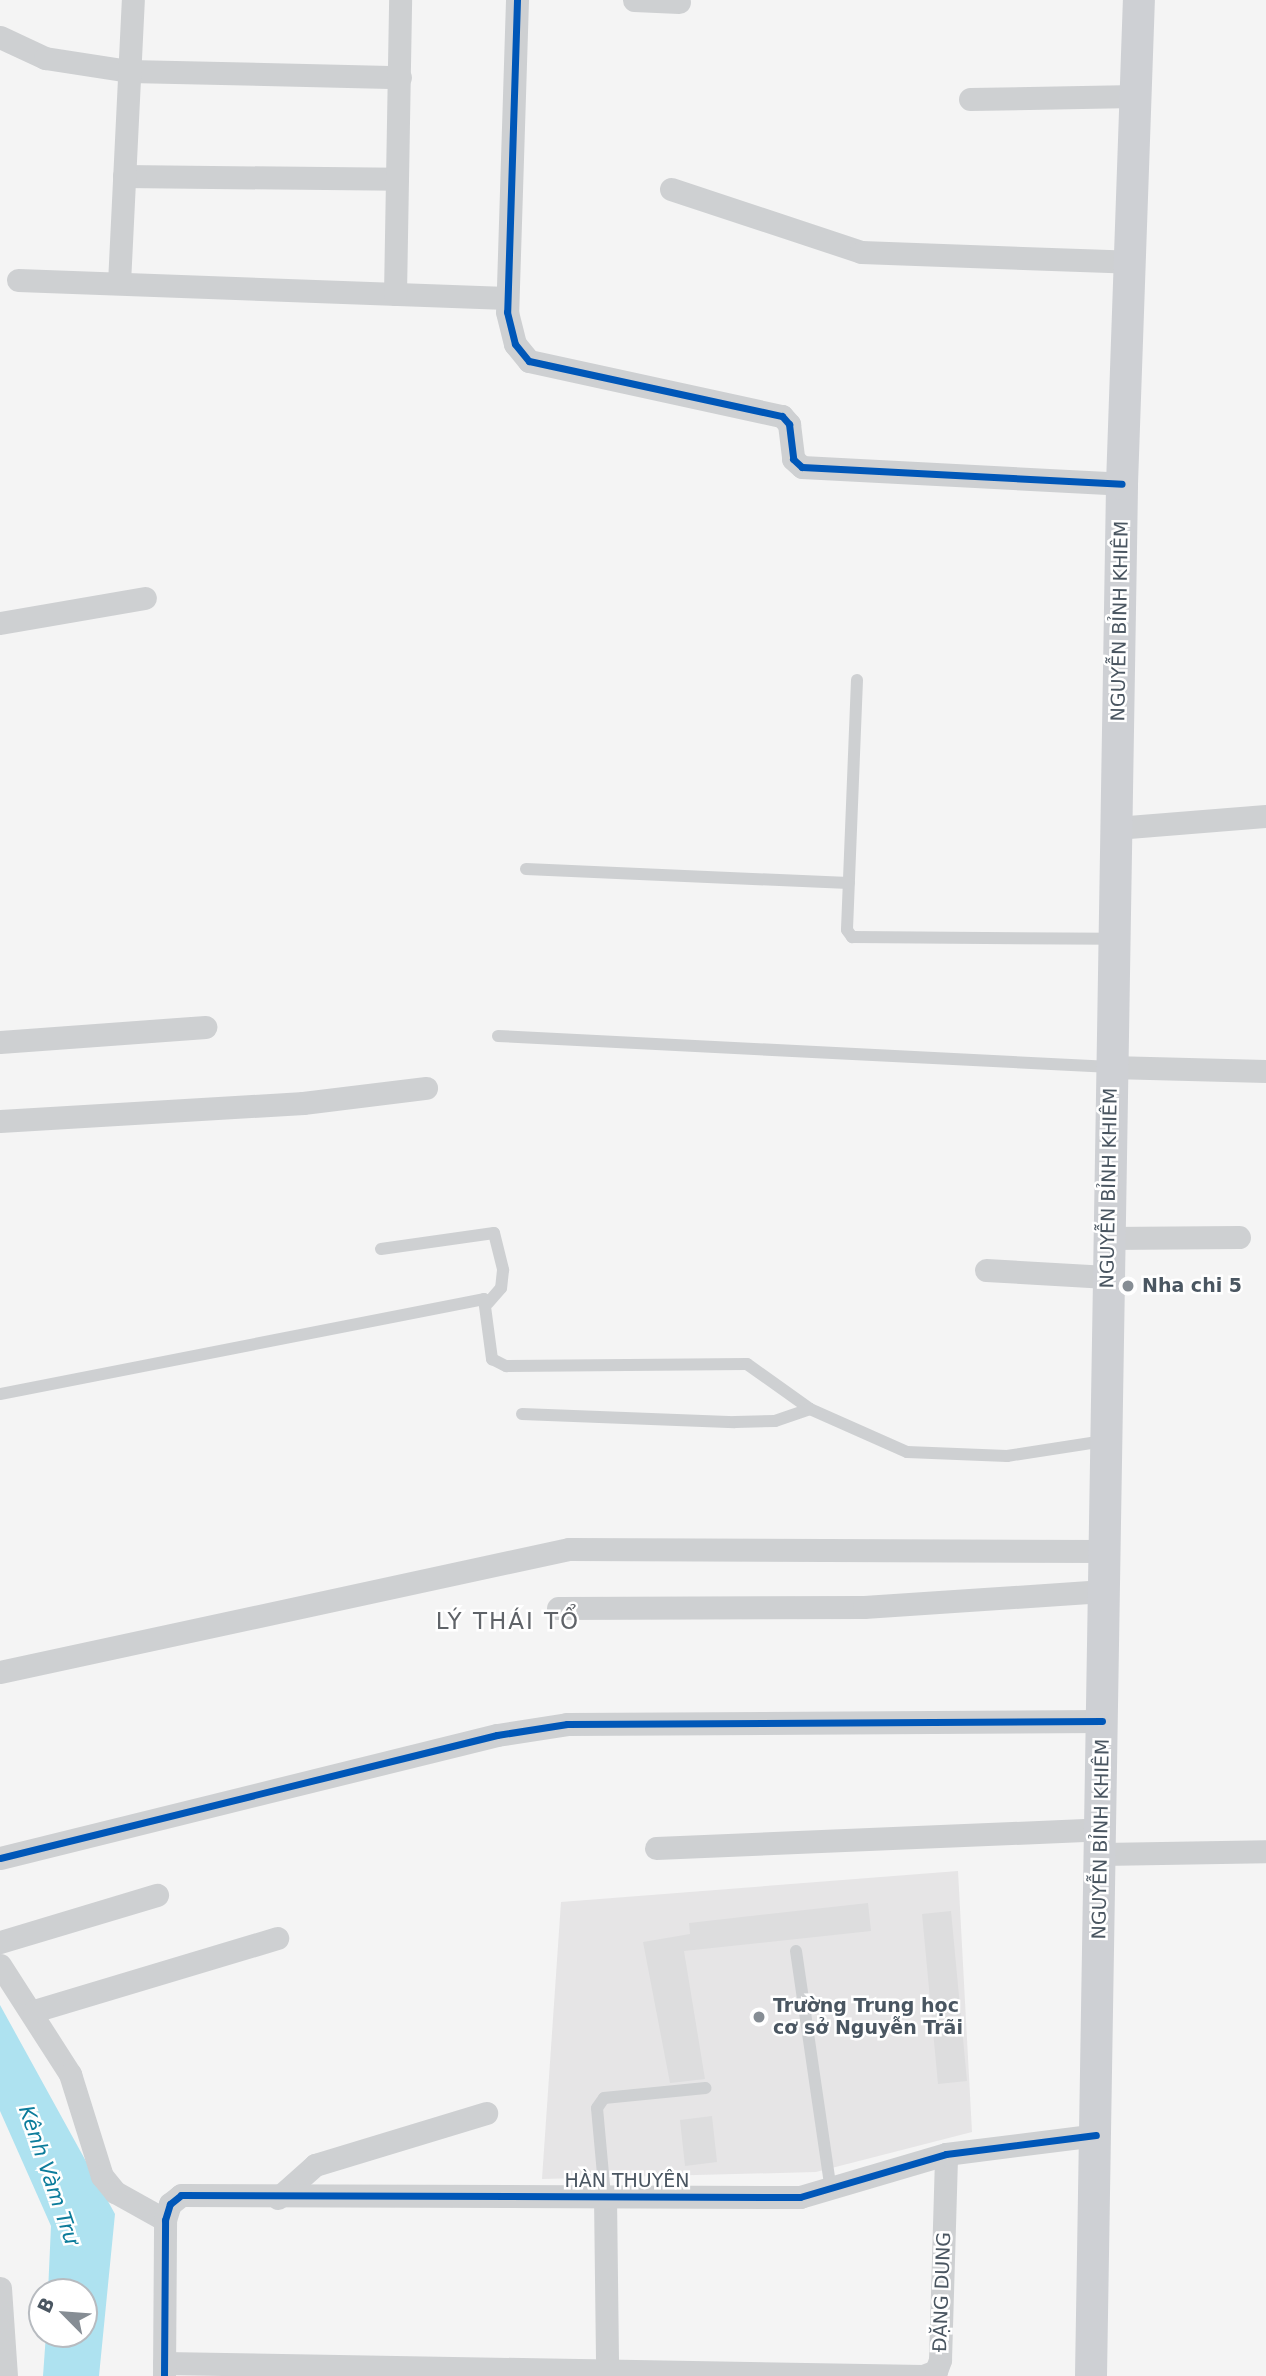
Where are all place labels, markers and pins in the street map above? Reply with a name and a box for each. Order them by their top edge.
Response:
place label: Nha chi 5 [1142,1275,1242,1297]
marker: Nha chi 5 [1120,1278,1136,1294]
place label: Trường Trung học cơ sở Nguyễn Trãi [773,1995,963,2039]
marker: Trường Trung học cơ sở Nguyễn Trãi [751,2009,767,2025]

